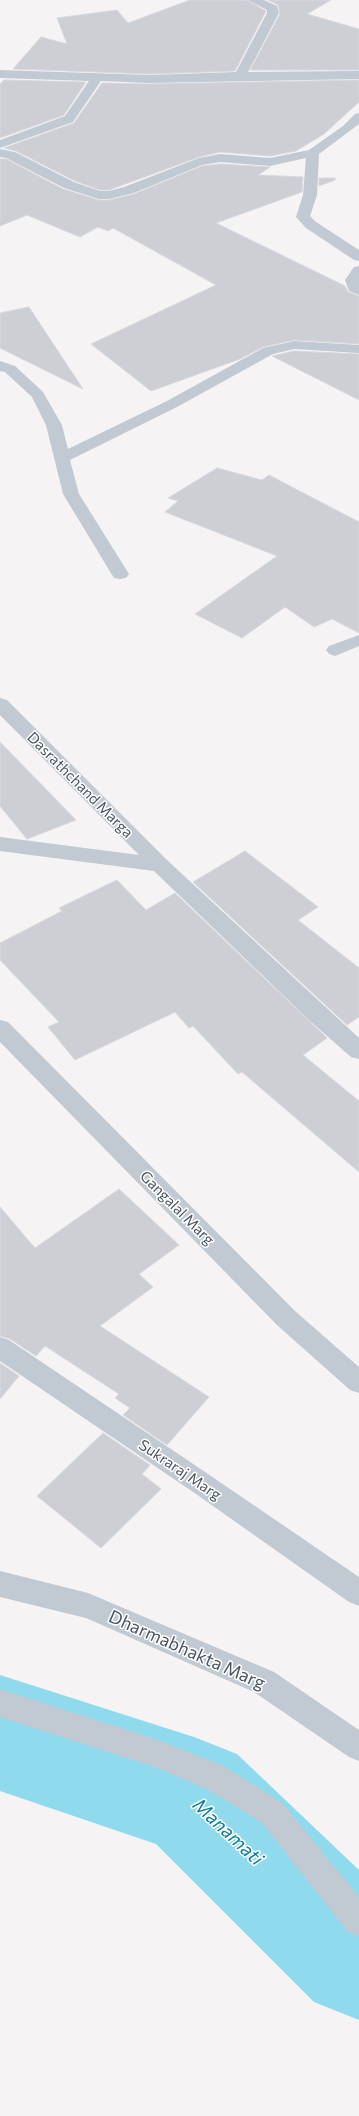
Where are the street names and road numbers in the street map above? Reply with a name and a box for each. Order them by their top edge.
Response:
street label: Dasrathchand Marga [23,728,137,842]
street label: Gangalal Marg [136,1167,218,1249]
street label: Sukraraj Marg [135,1436,225,1504]
street label: Dharmabhakta Marg [105,1606,269,1694]

